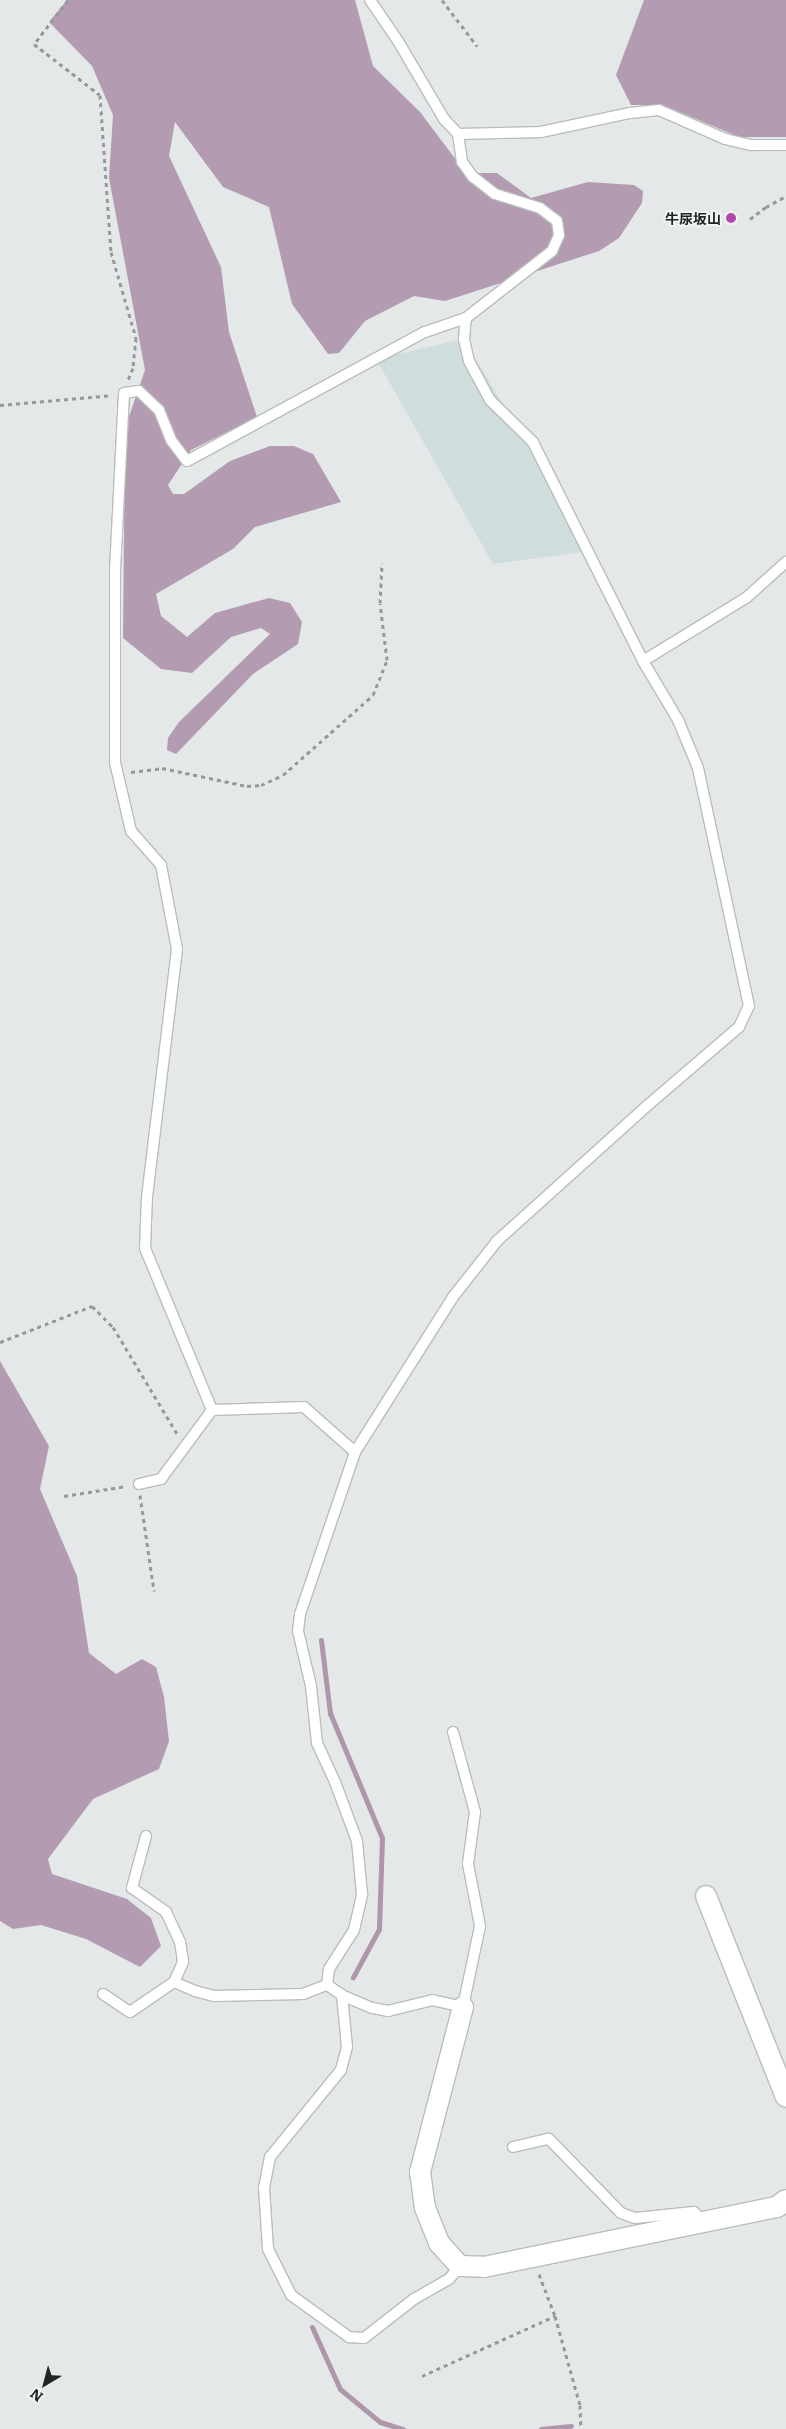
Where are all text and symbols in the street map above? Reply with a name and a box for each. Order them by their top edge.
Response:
place label: 牛尿坂山 [665,210,721,226]
marker: 牛尿坂山 [725,212,737,224]
north arrow [20,2359,70,2409]
text: N [25,2384,47,2408]

